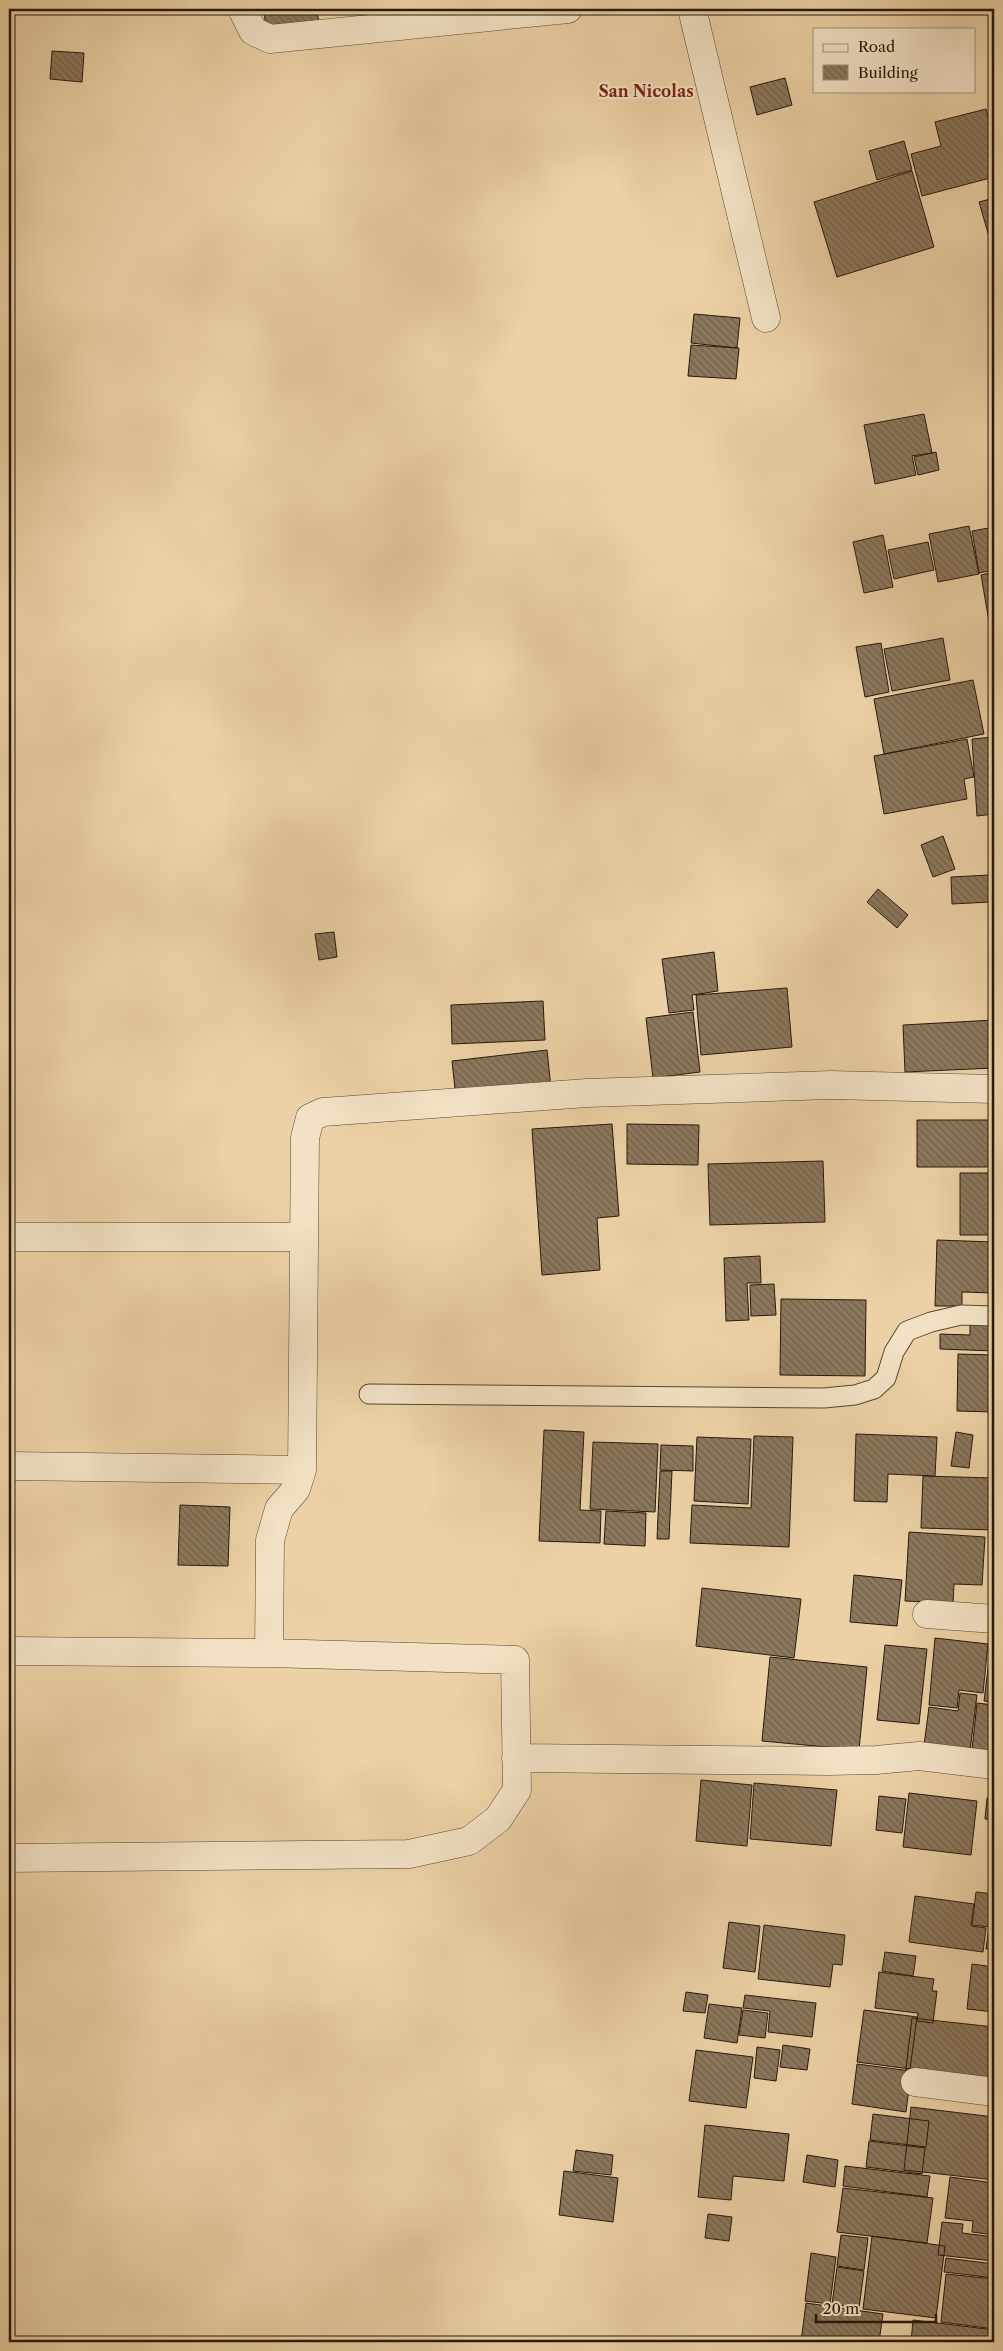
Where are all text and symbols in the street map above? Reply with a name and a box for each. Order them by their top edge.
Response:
legend [813,28,976,92]
text: Road [858,37,895,56]
text: Building [858,63,918,82]
district label: San Nicolas [598,81,694,101]
scale bar [816,2291,936,2323]
text: 20 m [823,2299,859,2318]

